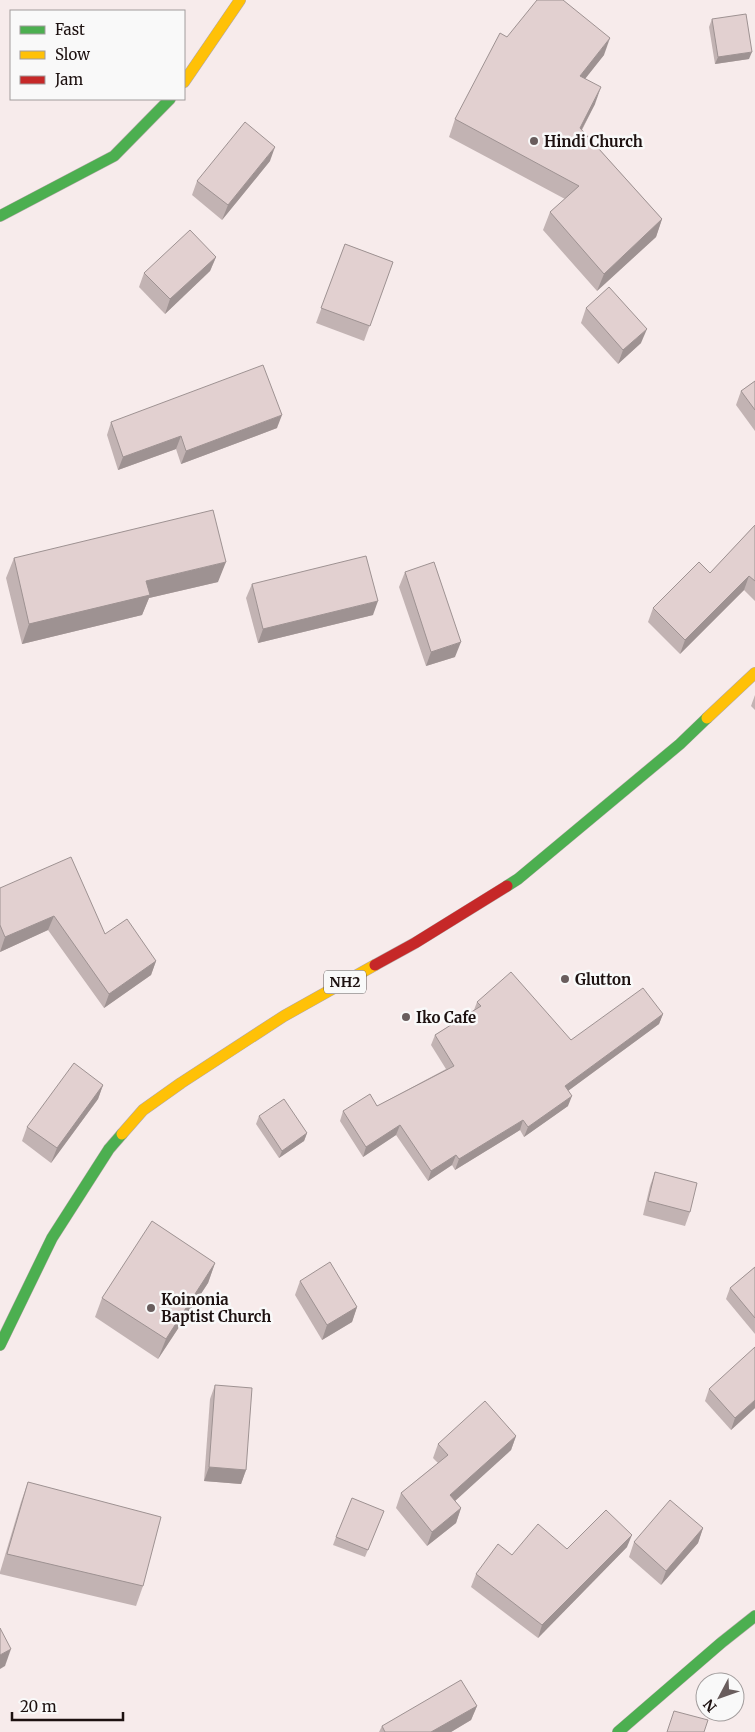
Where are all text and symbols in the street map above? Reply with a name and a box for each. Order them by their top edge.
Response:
legend [10,10,185,100]
text: Fast [55,20,85,39]
text: Slow [55,45,90,64]
text: Jam [54,70,83,89]
place label: Hindi Church [544,132,643,151]
marker: Hindi Church [528,135,540,147]
road number: NH2 [324,970,366,994]
place label: Glutton [575,970,631,989]
marker: Glutton [559,973,571,985]
place label: Iko Cafe [416,1008,476,1027]
marker: Iko Cafe [400,1011,412,1023]
place label: Koinonia Baptist Church [161,1290,271,1326]
marker: Koinonia Baptist Church [145,1302,157,1314]
north arrow [695,1672,745,1722]
scale bar [12,1690,124,1722]
text: N [700,1695,721,1716]
text: 20 m [20,1697,57,1716]

